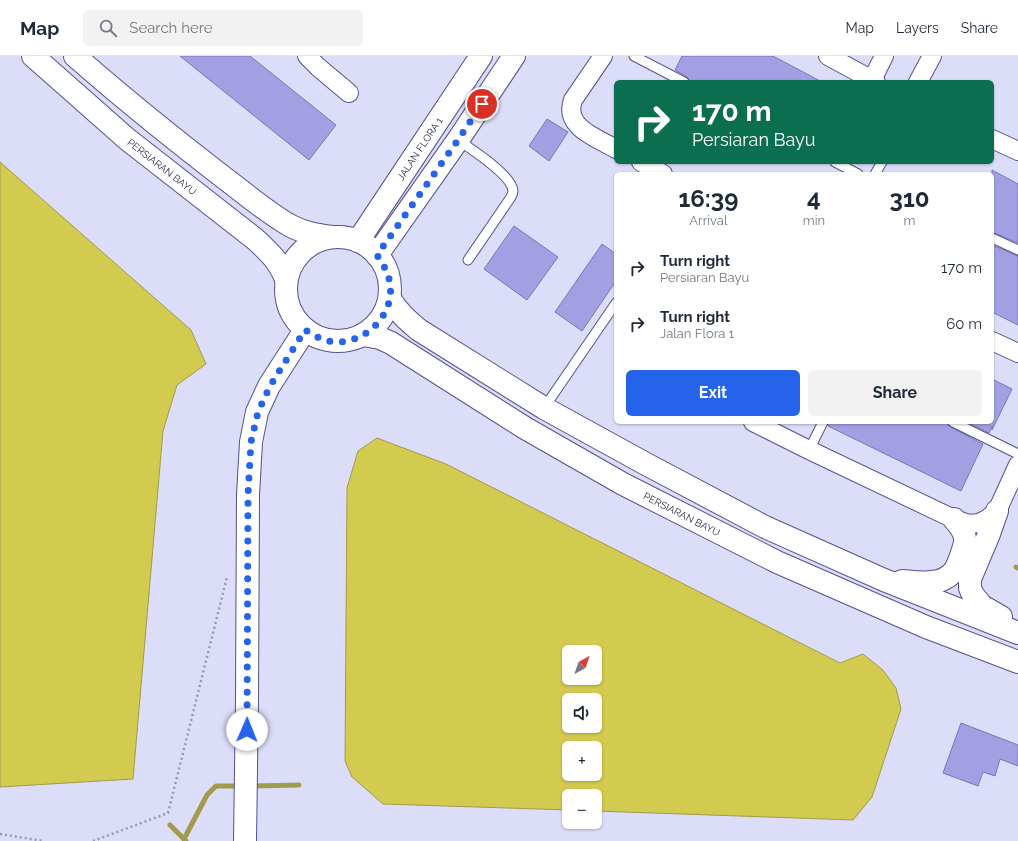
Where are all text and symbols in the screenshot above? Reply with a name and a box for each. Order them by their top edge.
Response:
search box [83,10,363,46]
text: Map [20,17,59,39]
icon: search [97,17,119,39]
text: Search here [129,19,213,37]
text: Map [846,20,874,36]
text: Layers [896,20,939,36]
text: Share [961,20,998,36]
pin [465,87,499,121]
icon: arrive [471,93,493,115]
text: 170 m [692,95,772,128]
icon: right [626,96,678,148]
street label: JALAN FLORA 1 [395,114,445,182]
text: Persiaran Bayu [692,129,815,150]
street label: PERSIARAN BAYU [126,136,199,197]
text: 16:39 [678,184,738,213]
text: 4 [807,184,821,213]
text: 310 [890,184,930,213]
text: Arrival [689,213,727,228]
text: min [803,213,825,228]
text: m [904,213,916,228]
text: Turn right [660,252,730,270]
icon: right [626,257,648,279]
text: 170 m [941,259,982,277]
text: Persiaran Bayu [660,270,749,285]
text: Turn right [660,308,730,326]
icon: right [626,313,648,335]
text: 60 m [946,315,982,333]
text: Jalan Flora 1 [660,326,734,341]
button: Exit [626,370,800,416]
button: Share [808,370,982,416]
street label: PERSIARAN BAYU [642,490,722,538]
north arrow [562,645,602,685]
map controls [562,645,602,829]
button: sound [562,693,602,733]
position arrow [226,709,268,751]
button: + [562,741,602,781]
button: − [562,789,602,829]

